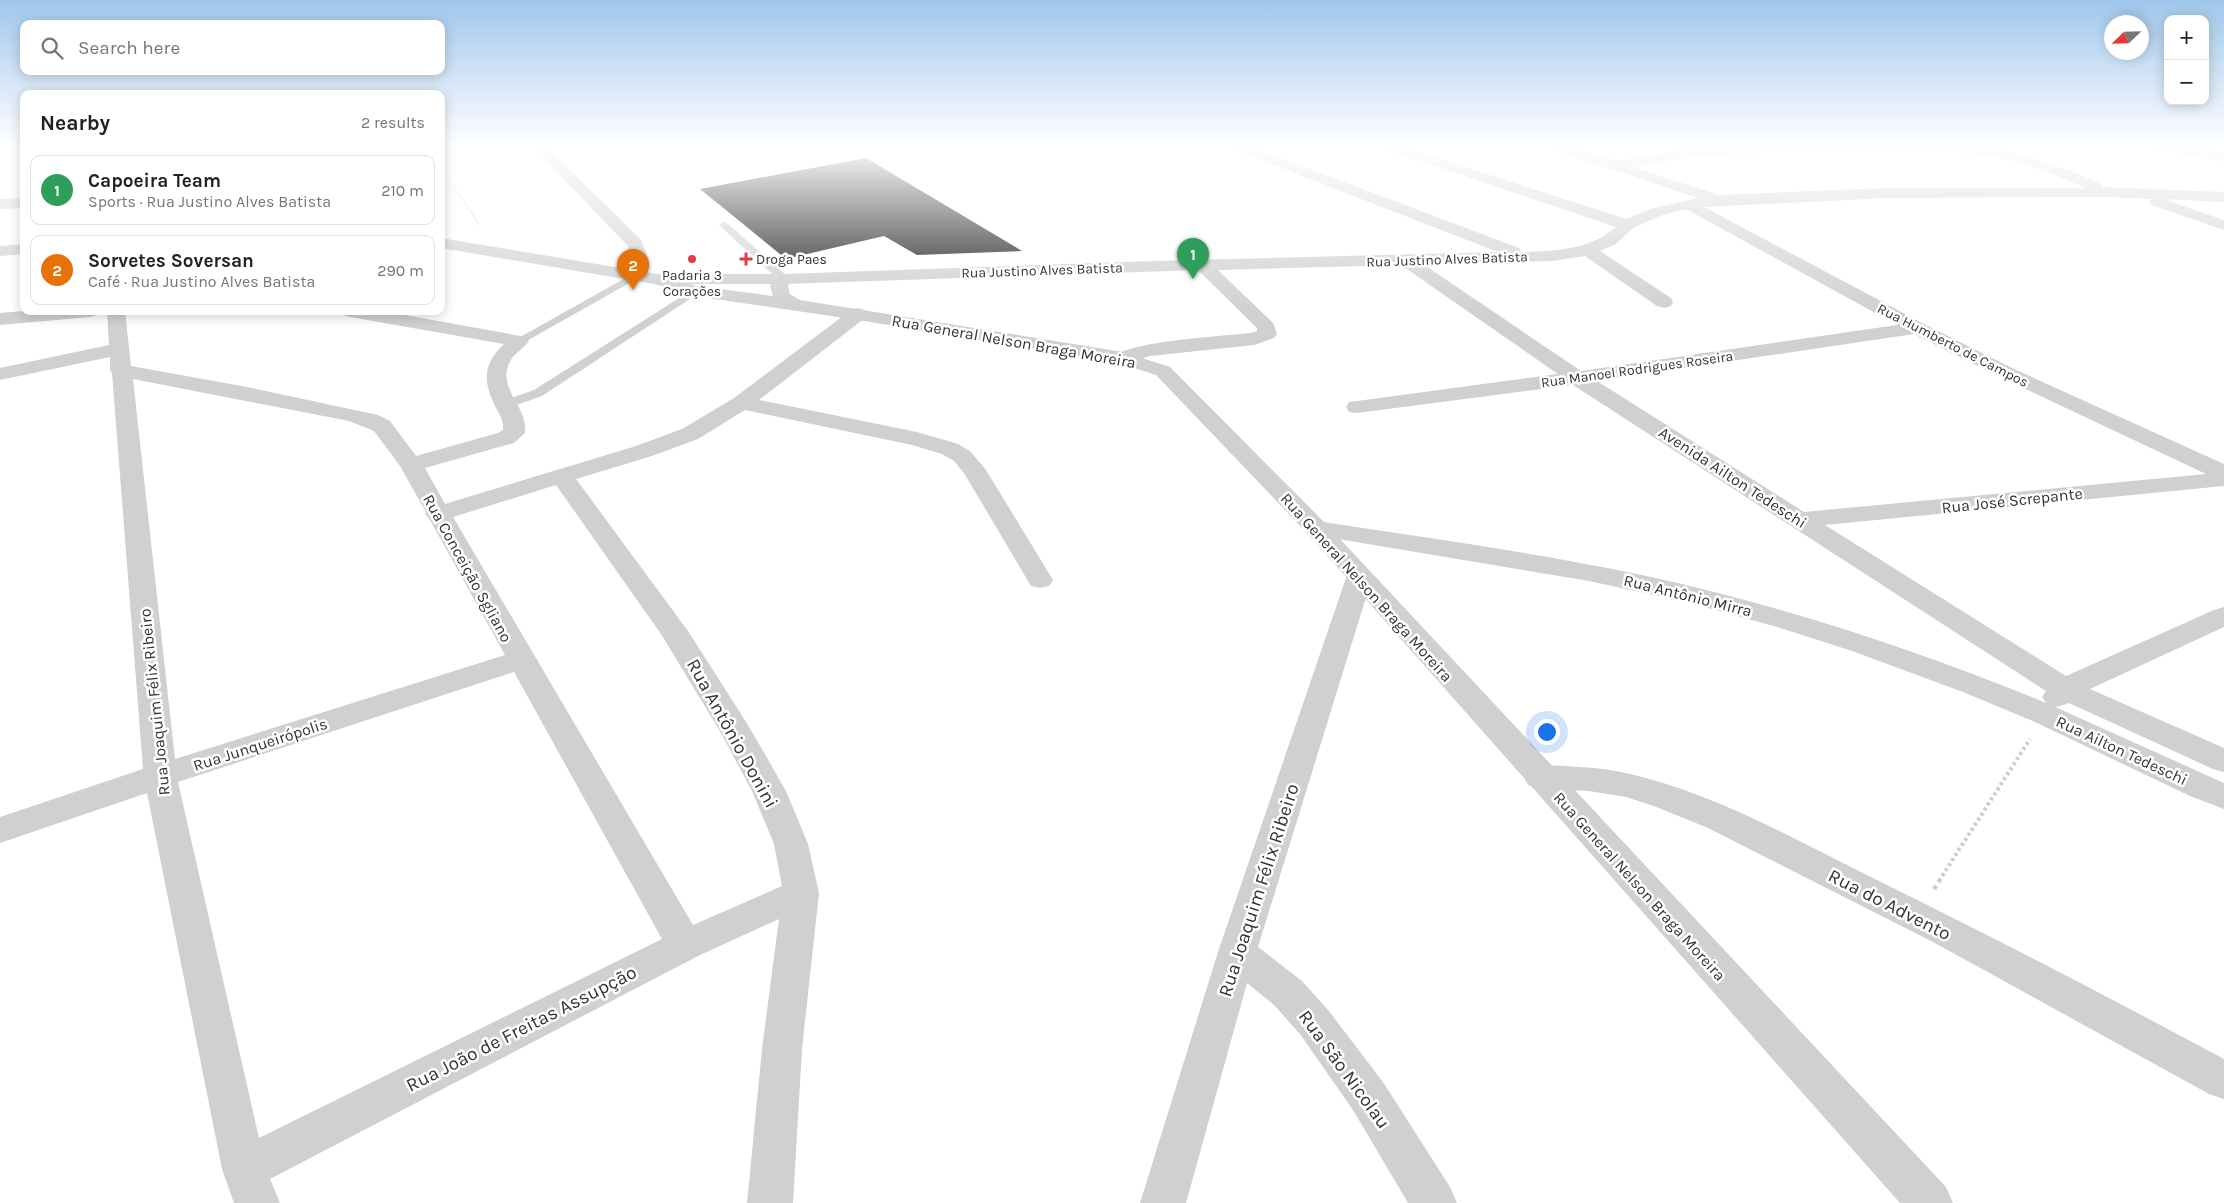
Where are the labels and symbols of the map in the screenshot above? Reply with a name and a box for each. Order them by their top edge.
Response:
north arrow [2104,15,2149,60]
pin: 1 [1177,238,1209,279]
street label: Rua Justino Alves Batista [1366,248,1528,271]
pin: 2 [617,249,649,290]
place label: Droga Paes [756,251,827,268]
marker: Padaria 3 Corações [686,253,698,265]
marker: Droga Paes [740,253,752,265]
street label: Rua Justino Alves Batista [961,259,1123,282]
place label: Padaria 3 Corações [662,267,722,300]
street label: Rua Humberto de Campos [1874,300,2031,391]
street label: Rua General Nelson Braga Moreira [890,311,1137,372]
street label: Rua Manoel Rodrigues Roseira [1540,348,1734,391]
street label: Avenida Ailton Tedeschi [1655,423,1810,532]
street label: Rua José Screpante [1941,484,2084,517]
street label: Rua General Nelson Braga Moreira [1277,489,1456,686]
street label: Rua Conceição Sgliano [419,491,516,646]
street label: Rua Antônio Mirra [1622,570,1754,621]
street label: Rua Joaquim Félix Ribeiro [135,608,174,796]
street label: Rua Antônio Donini [682,655,782,812]
street label: Rua Ailton Tedeschi [2053,712,2190,789]
street label: Rua Junqueirópolis [191,714,330,775]
your location [1534,719,1560,745]
street label: Rua Joaquim Félix Ribeiro [1214,781,1304,1000]
street label: Rua General Nelson Braga Moreira [1550,788,1729,985]
street label: Rua do Advento [1825,865,1955,945]
street label: Rua João de Freitas Assupção [403,961,640,1097]
street label: Rua São Nicolau [1294,1006,1395,1133]

